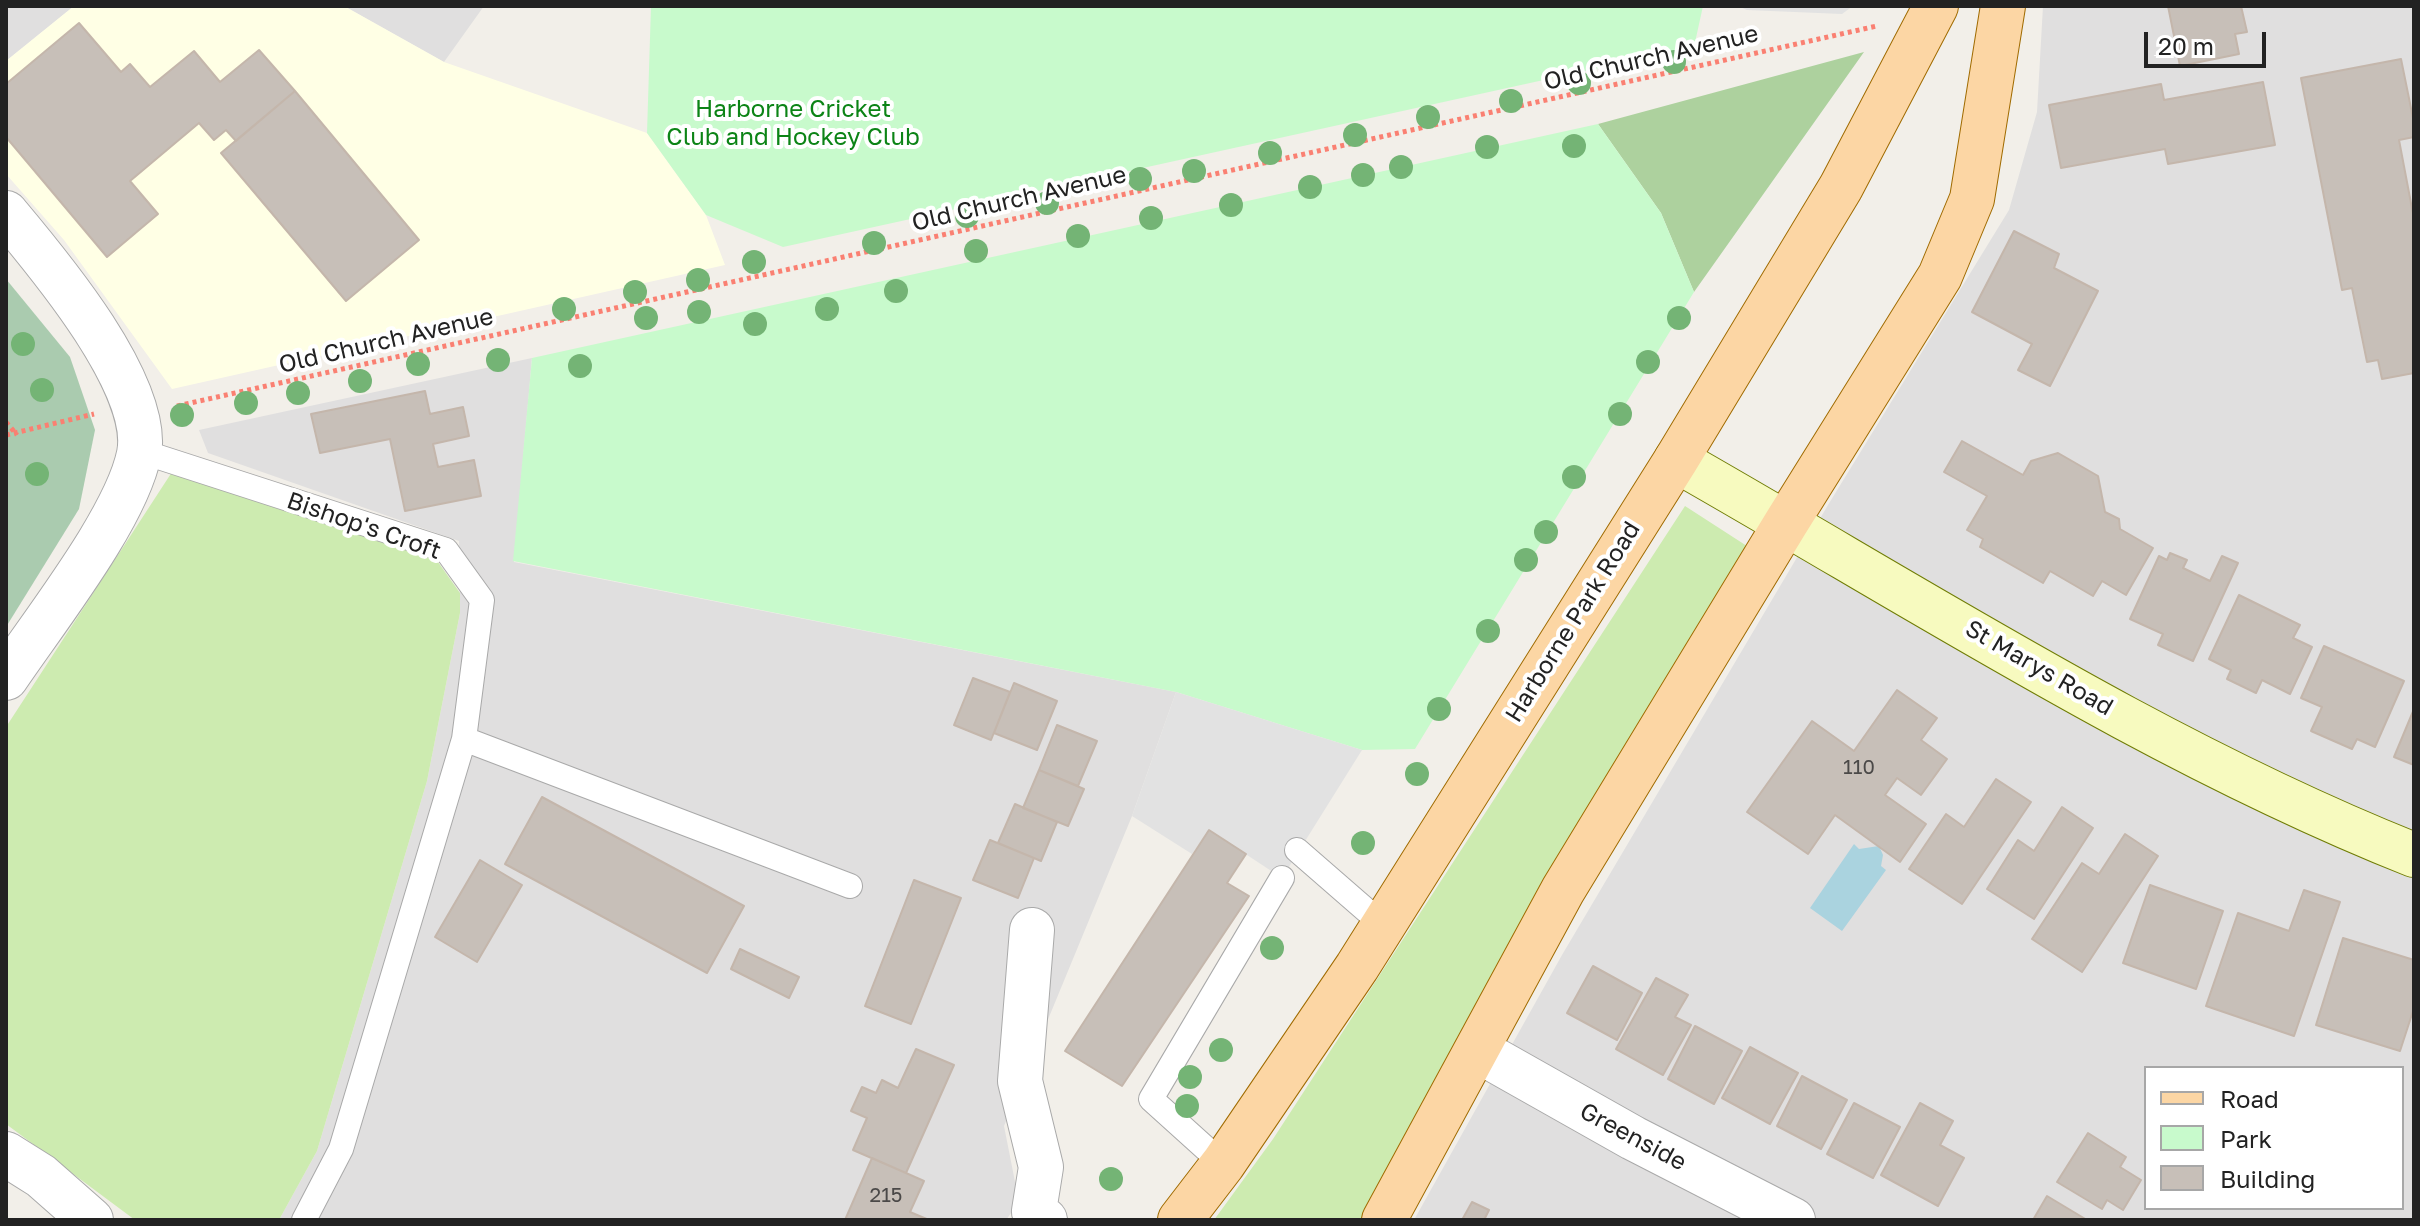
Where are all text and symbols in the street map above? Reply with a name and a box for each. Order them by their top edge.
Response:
scale bar [2148,16,2270,66]
street label: Old Church Avenue [1541,19,1761,97]
text: 20 m [2158,31,2214,60]
park label: Harborne Cricket Club and Hockey Club [666,95,920,151]
street label: Old Church Avenue [909,160,1129,238]
street label: Old Church Avenue [276,302,496,380]
street label: Bishop's Croft [283,486,445,566]
street label: Harborne Park Road [1500,516,1646,728]
street label: St Marys Road [1960,614,2118,722]
house number: 110 [1843,756,1875,780]
legend [2144,1066,2404,1210]
text: Road [2220,1084,2279,1113]
street label: Greenside [1575,1097,1691,1177]
text: Park [2220,1124,2272,1153]
text: Building [2220,1164,2315,1193]
house number: 215 [870,1184,902,1208]

